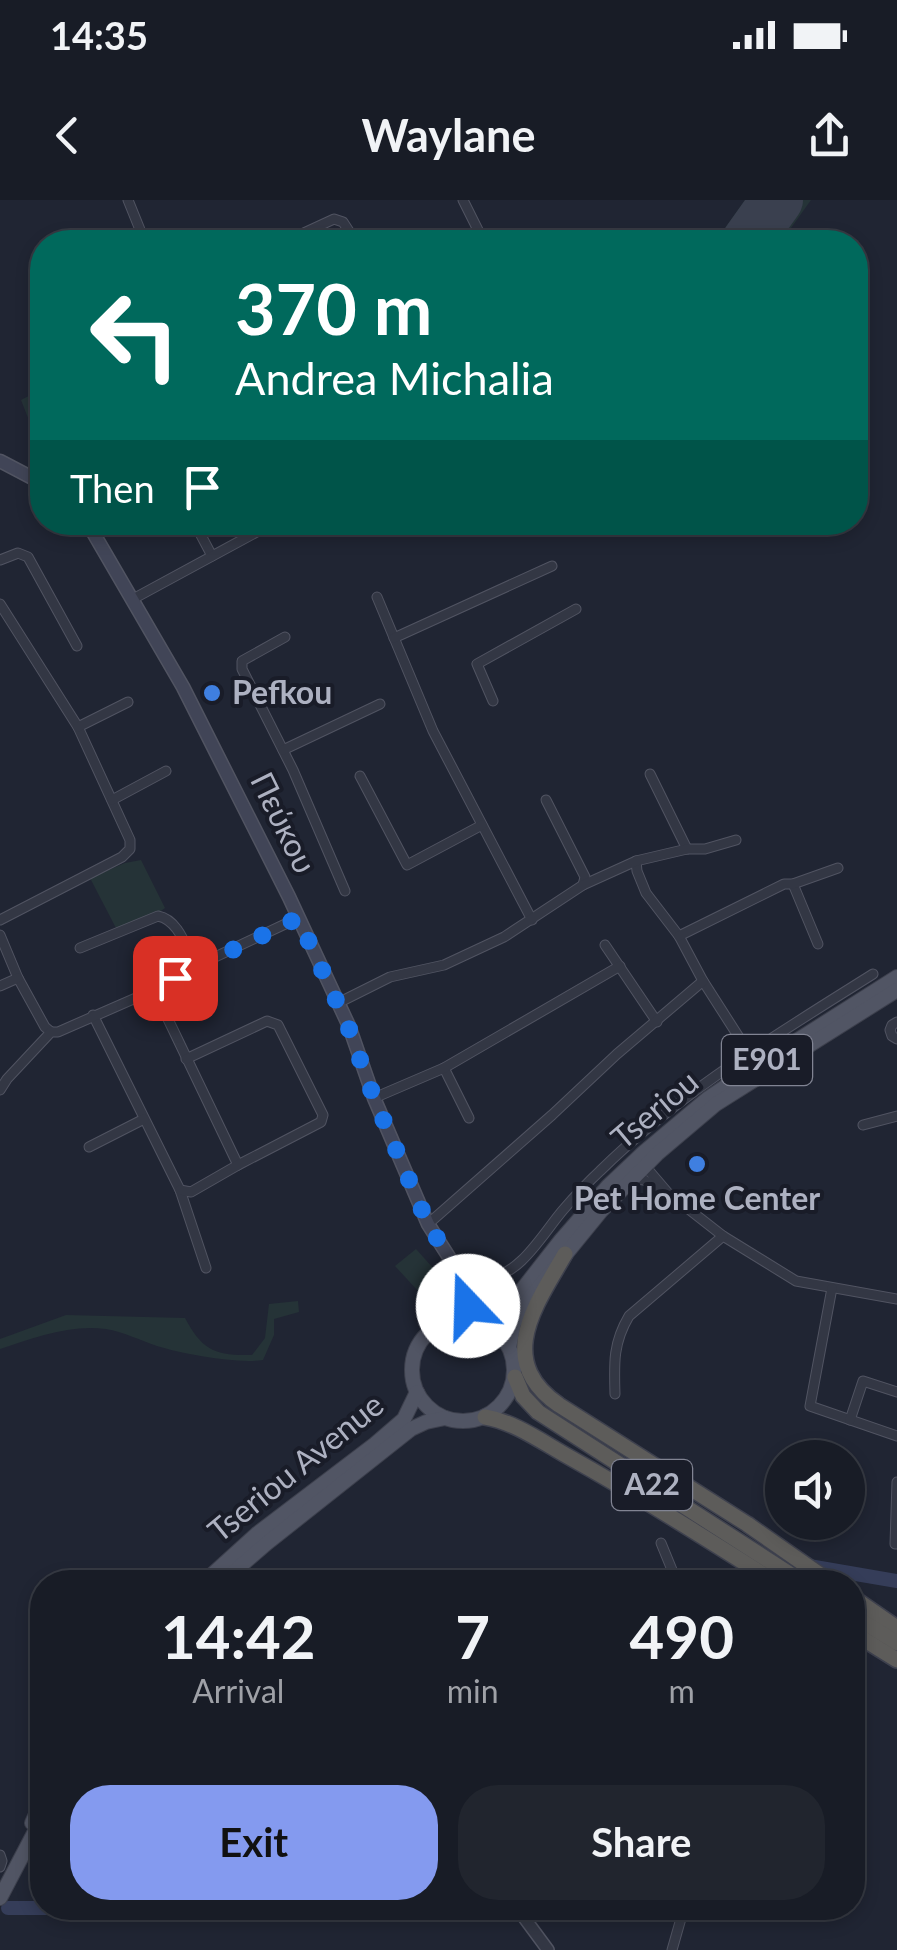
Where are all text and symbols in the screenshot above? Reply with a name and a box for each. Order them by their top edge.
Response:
text: 14:35 [50,12,148,58]
icon: back [40,108,95,163]
text: Waylane [362,108,535,162]
icon: share [802,108,857,163]
text: 370 m [235,266,432,350]
icon: left [70,270,200,400]
text: Andrea Michalia [235,351,554,405]
icon: arrive [175,460,230,515]
text: Then [70,465,155,511]
place label: Pefkou [232,672,332,711]
marker: Pefkou [201,682,223,704]
street label: Πεύκου [243,766,325,879]
pin [133,936,218,1021]
icon: arrive [148,951,203,1006]
road number: E901 [722,1035,812,1085]
street label: Tseriou [603,1061,705,1156]
marker: Pet Home Center [686,1153,708,1175]
place label: Pet Home Center [574,1178,820,1217]
position arrow [416,1254,520,1358]
street label: Tseriou Avenue [199,1384,391,1549]
map controls [765,1440,865,1540]
button: sound [765,1440,865,1540]
road number: A22 [612,1460,692,1510]
text: 14:42 [161,1600,316,1672]
text: 7 [455,1600,490,1672]
text: 490 [630,1600,734,1672]
text: Arrival [192,1671,284,1710]
text: min [447,1671,499,1710]
text: m [669,1671,695,1710]
button: Exit [70,1785,438,1900]
button: Share [458,1785,825,1900]

